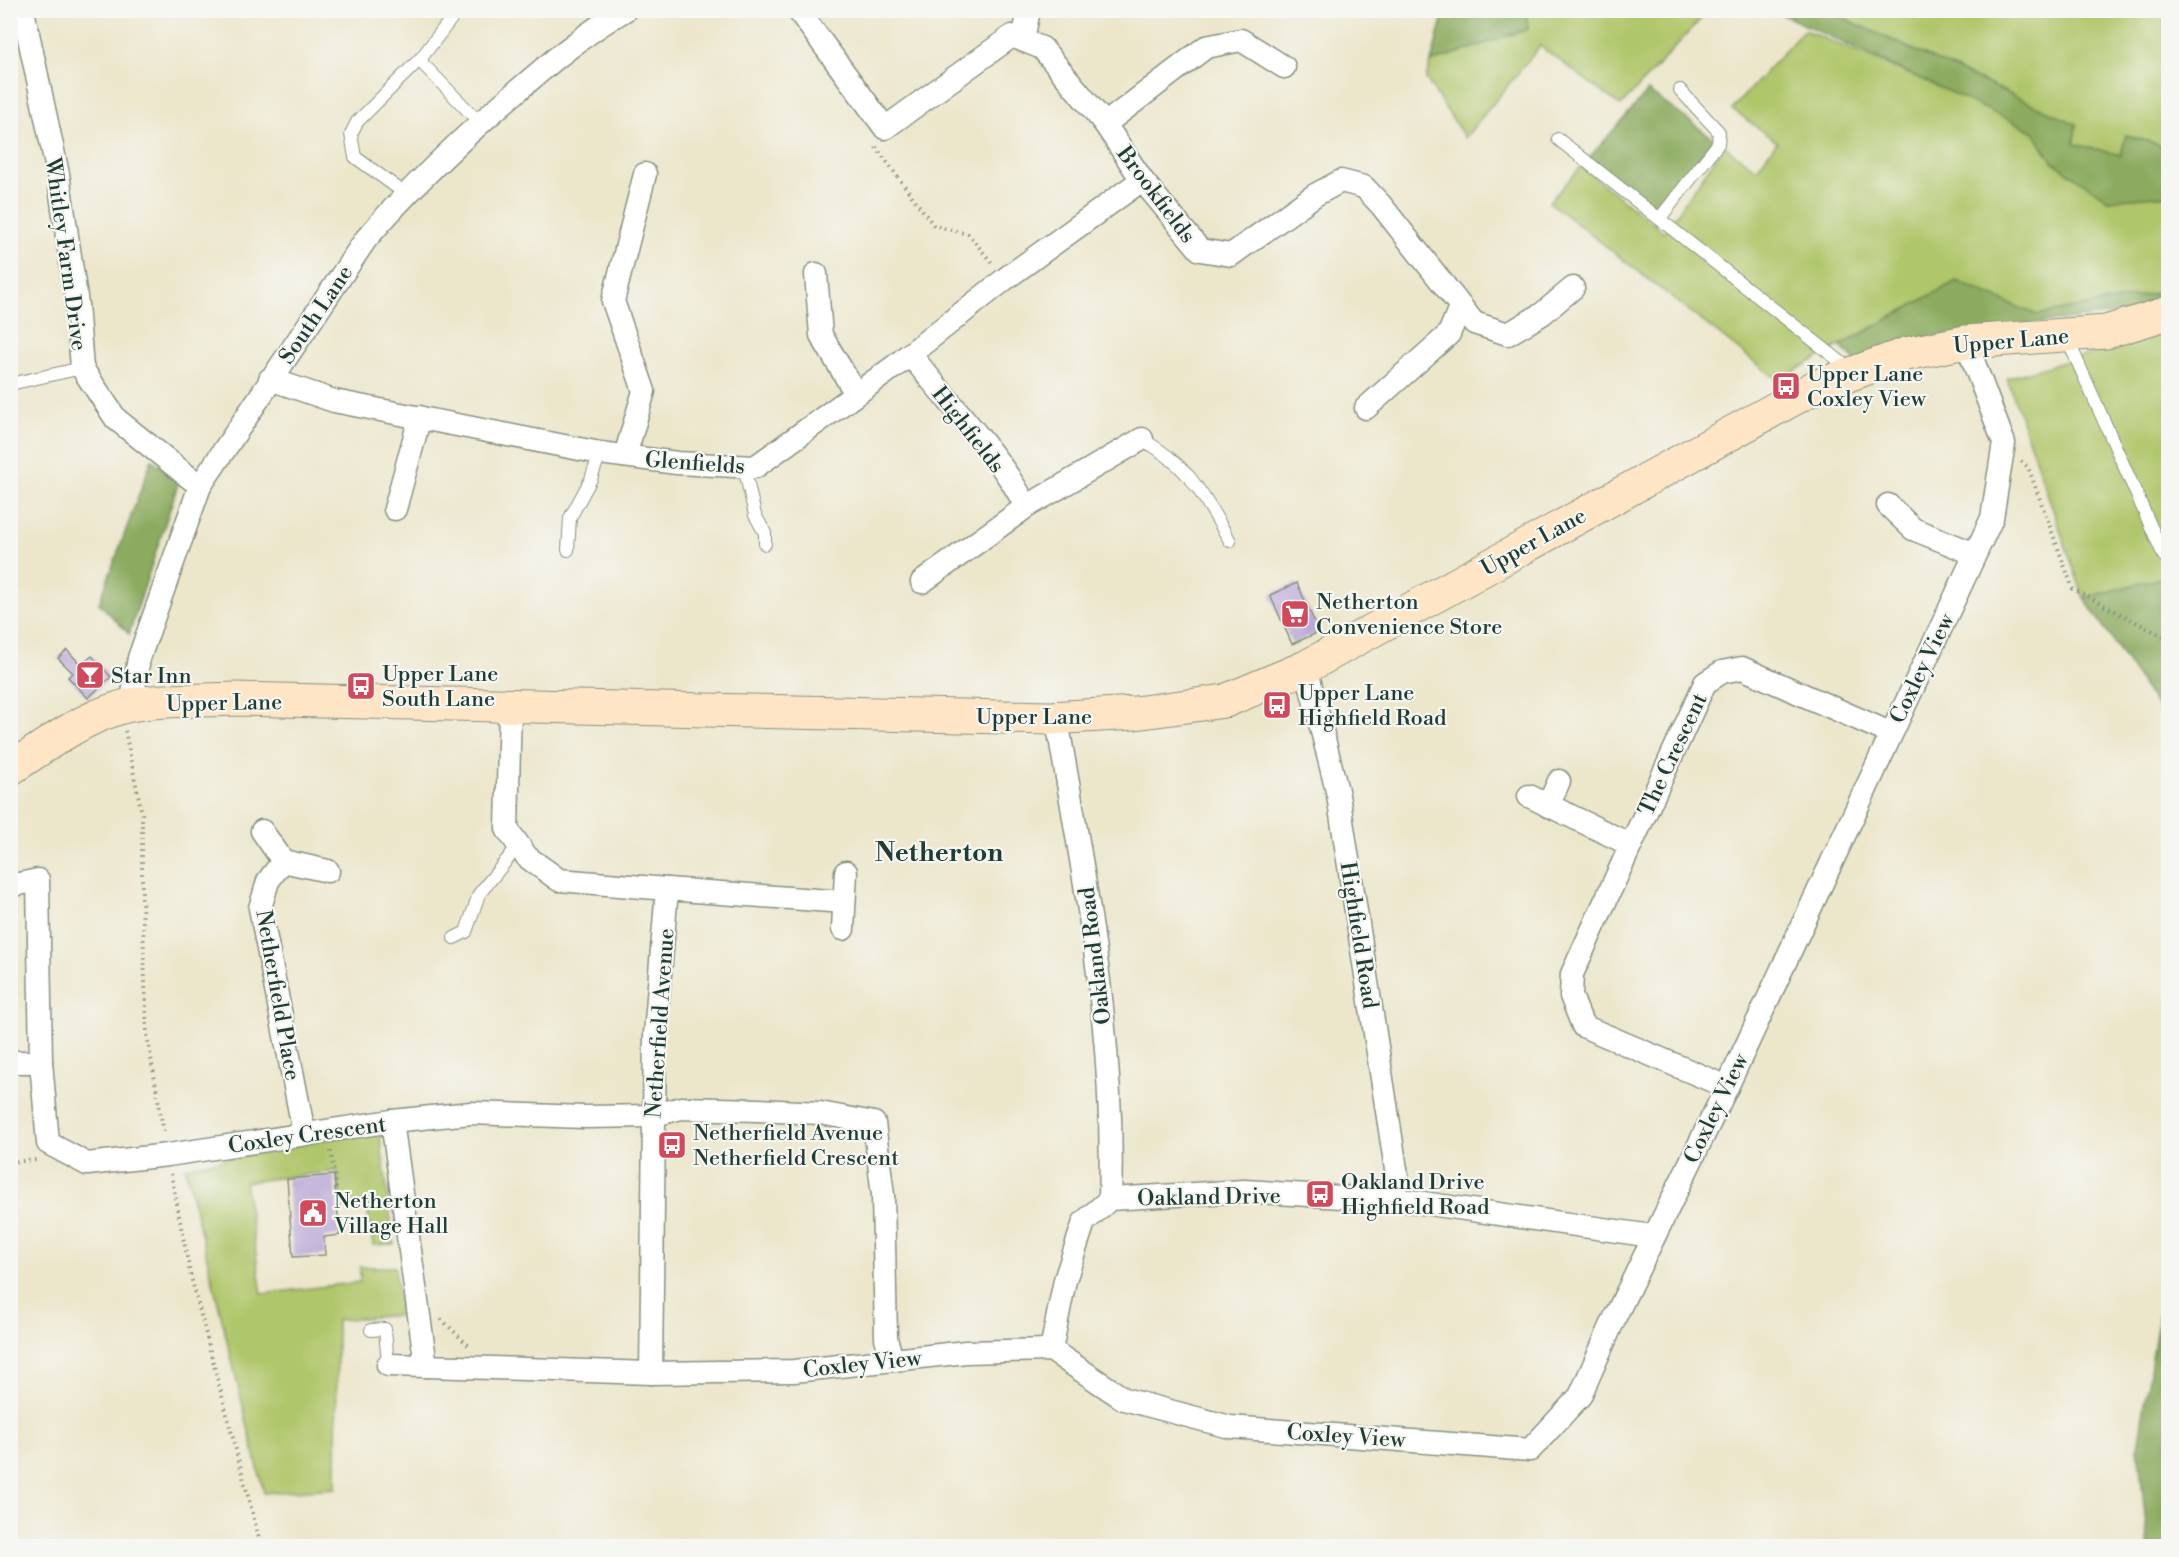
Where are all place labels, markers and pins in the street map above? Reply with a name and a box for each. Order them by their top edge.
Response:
place label: Upper Lane Coxley View [1807,361,1927,413]
bus stop icon: Upper Lane Coxley View [1770,370,1802,402]
place label: Netherton Convenience Store [1316,589,1502,641]
supermarket icon: Netherton Convenience Store [1279,598,1311,630]
bar icon: Star Inn [74,659,106,691]
place label: Upper Lane South Lane [382,661,498,713]
place label: Star Inn [111,663,192,690]
bus stop icon: Upper Lane South Lane [345,670,377,702]
place label: Upper Lane Highfield Road [1298,680,1447,732]
bus stop icon: Upper Lane Highfield Road [1261,689,1293,721]
place label: Netherfield Avenue Netherfield Crescent [693,1120,899,1172]
bus stop icon: Netherfield Avenue Netherfield Crescent [656,1129,688,1161]
place label: Oakland Drive Highfield Road [1341,1169,1490,1221]
bus stop icon: Oakland Drive Highfield Road [1304,1178,1336,1210]
place label: Netherton Village Hall [333,1188,449,1240]
public building icon: Netherton Village Hall [297,1197,329,1229]

